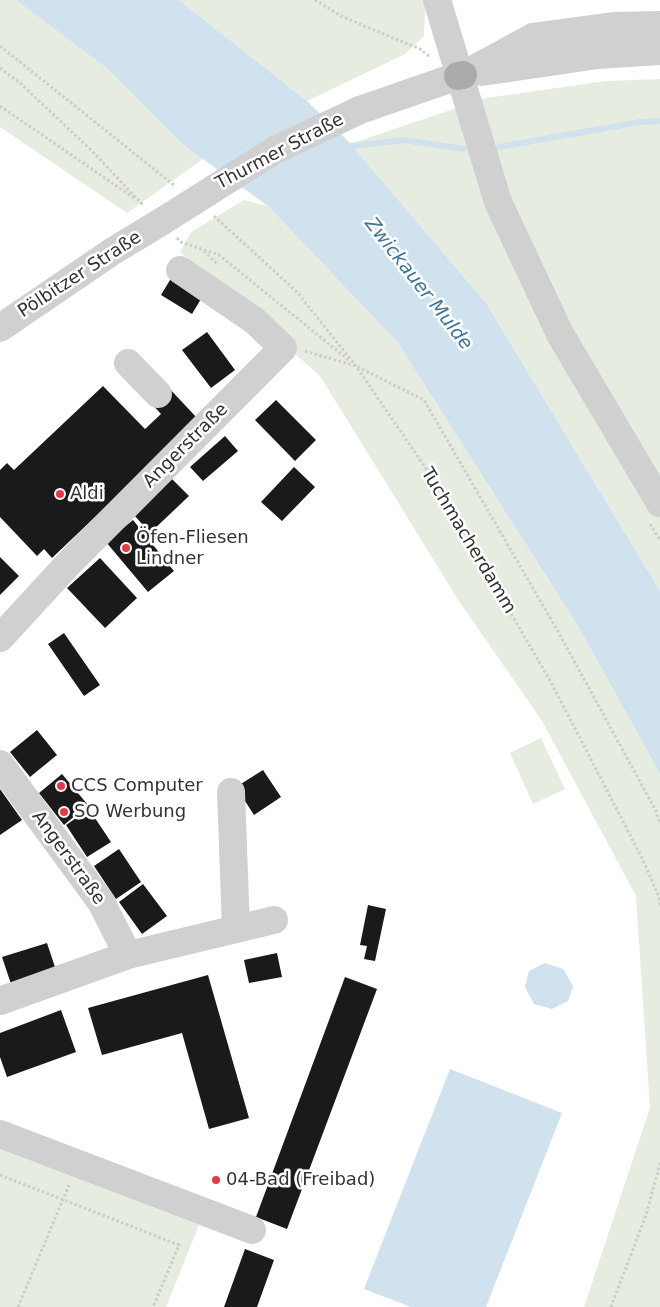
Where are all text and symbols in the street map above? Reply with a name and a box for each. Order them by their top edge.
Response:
street label: Thurmer Straße [212,109,348,195]
water label: Zwickauer Mulde [359,213,477,355]
street label: Pölbitzer Straße [14,227,146,323]
street label: Angerstraße [139,399,233,493]
street label: Tuchmacherdamm [416,464,520,618]
place label: Aldi [70,483,104,505]
marker: Aldi [54,488,66,500]
place label: Öfen-Fliesen Lindner [136,527,249,570]
marker: Öfen-Fliesen Lindner [120,542,132,554]
place label: CCS Computer [71,775,203,797]
marker: CCS Computer [55,780,67,792]
place label: SO Werbung [74,801,186,823]
marker: SO Werbung [58,806,70,818]
street label: Angerstraße [27,807,109,909]
place label: 04-Bad (Freibad) [226,1169,375,1191]
marker: 04-Bad (Freibad) [210,1174,222,1186]

